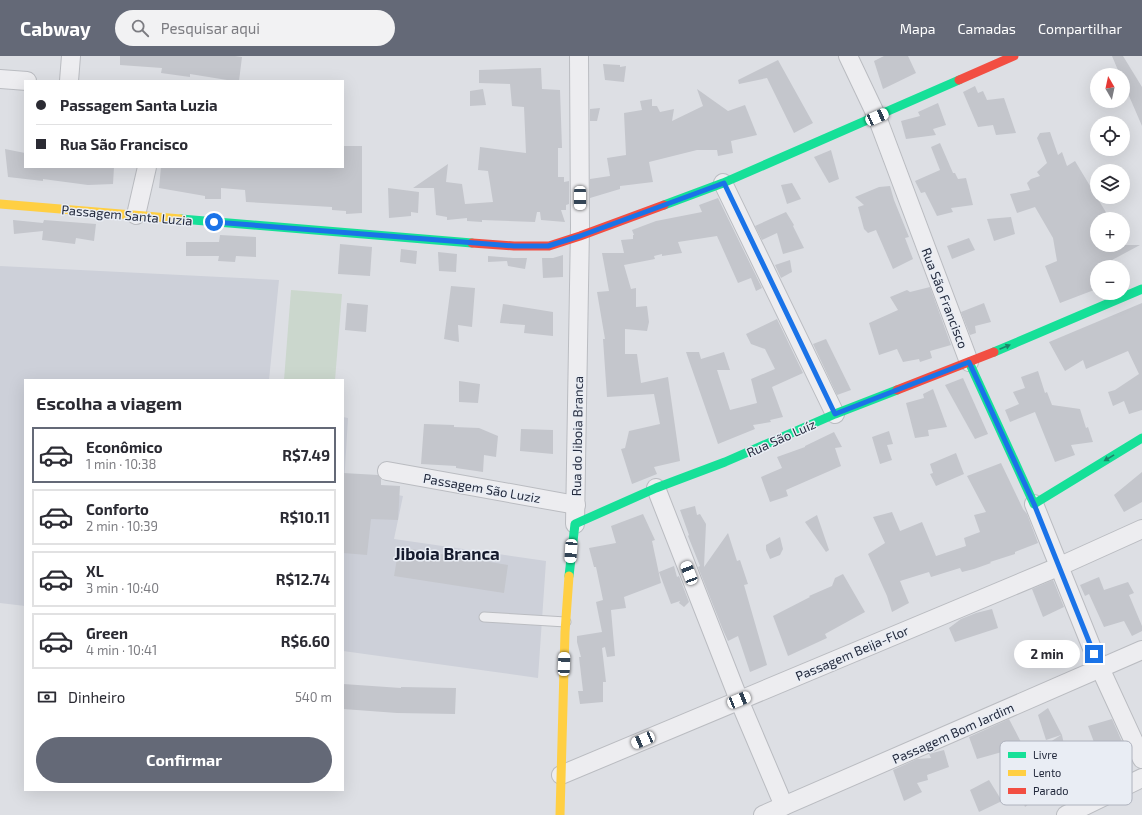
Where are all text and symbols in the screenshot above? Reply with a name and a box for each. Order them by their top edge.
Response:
search box [115,10,395,46]
text: Cabway [20,17,91,40]
icon: search [129,17,151,39]
text: Pesquisar aqui [161,19,260,37]
text: Mapa [900,20,936,37]
text: Camadas [958,20,1016,37]
text: Compartilhar [1038,20,1122,37]
north arrow [1090,68,1130,108]
map controls [1090,68,1130,300]
text: Passagem Santa Luzia [60,96,218,114]
car [864,107,890,127]
button: locate [1090,116,1130,156]
text: Rua São Francisco [60,135,188,153]
button: layers [1090,164,1130,204]
car [574,186,586,210]
street label: Passagem Santa Luzia [61,201,193,229]
button: + [1090,212,1130,252]
route start [205,213,223,231]
street label: Rua São Francisco [918,245,972,351]
button: − [1090,260,1130,300]
one-way arrow [999,344,1011,350]
street label: Rua do Jiboia Branca [568,376,586,496]
text: Escolha a viagem [36,392,182,414]
street label: Rua São Luíz [744,416,818,460]
icon: car [38,437,74,473]
text: Econômico [86,438,163,456]
text: R$7.49 [282,446,330,464]
one-way arrow [1103,455,1115,462]
text: 1 min · 10:38 [86,456,156,472]
street label: Passagem São Luziz [422,470,542,506]
icon: car [38,499,74,535]
text: Conforto [86,500,149,518]
text: R$10.11 [280,508,330,526]
text: 2 min · 10:39 [86,518,158,534]
car [564,539,578,563]
district label: Jiboia Branca [394,543,500,563]
car [679,560,699,586]
icon: car [38,561,74,597]
text: XL [86,562,104,580]
text: R$12.74 [276,570,330,588]
text: 3 min · 10:40 [86,580,159,596]
street label: Passagem Beija-Flor [793,622,911,684]
icon: car [38,623,74,659]
text: Green [86,624,128,642]
text: R$6.60 [281,632,330,650]
callout: 2 min [1014,640,1080,668]
text: 4 min · 10:41 [86,642,157,658]
route end [1085,645,1103,663]
text: 2 min [1030,646,1064,662]
car [558,652,570,676]
icon: cash [36,686,58,708]
text: Dinheiro [68,688,125,706]
text: 540 m [295,689,332,705]
car [726,690,752,710]
street label: Passagem Bom Jardim [890,699,1016,767]
car [630,730,656,750]
button: Confirmar [36,737,332,783]
legend [1000,741,1132,805]
text: Livre [1033,748,1057,761]
text: Lento [1033,766,1061,779]
text: Parado [1033,784,1069,797]

